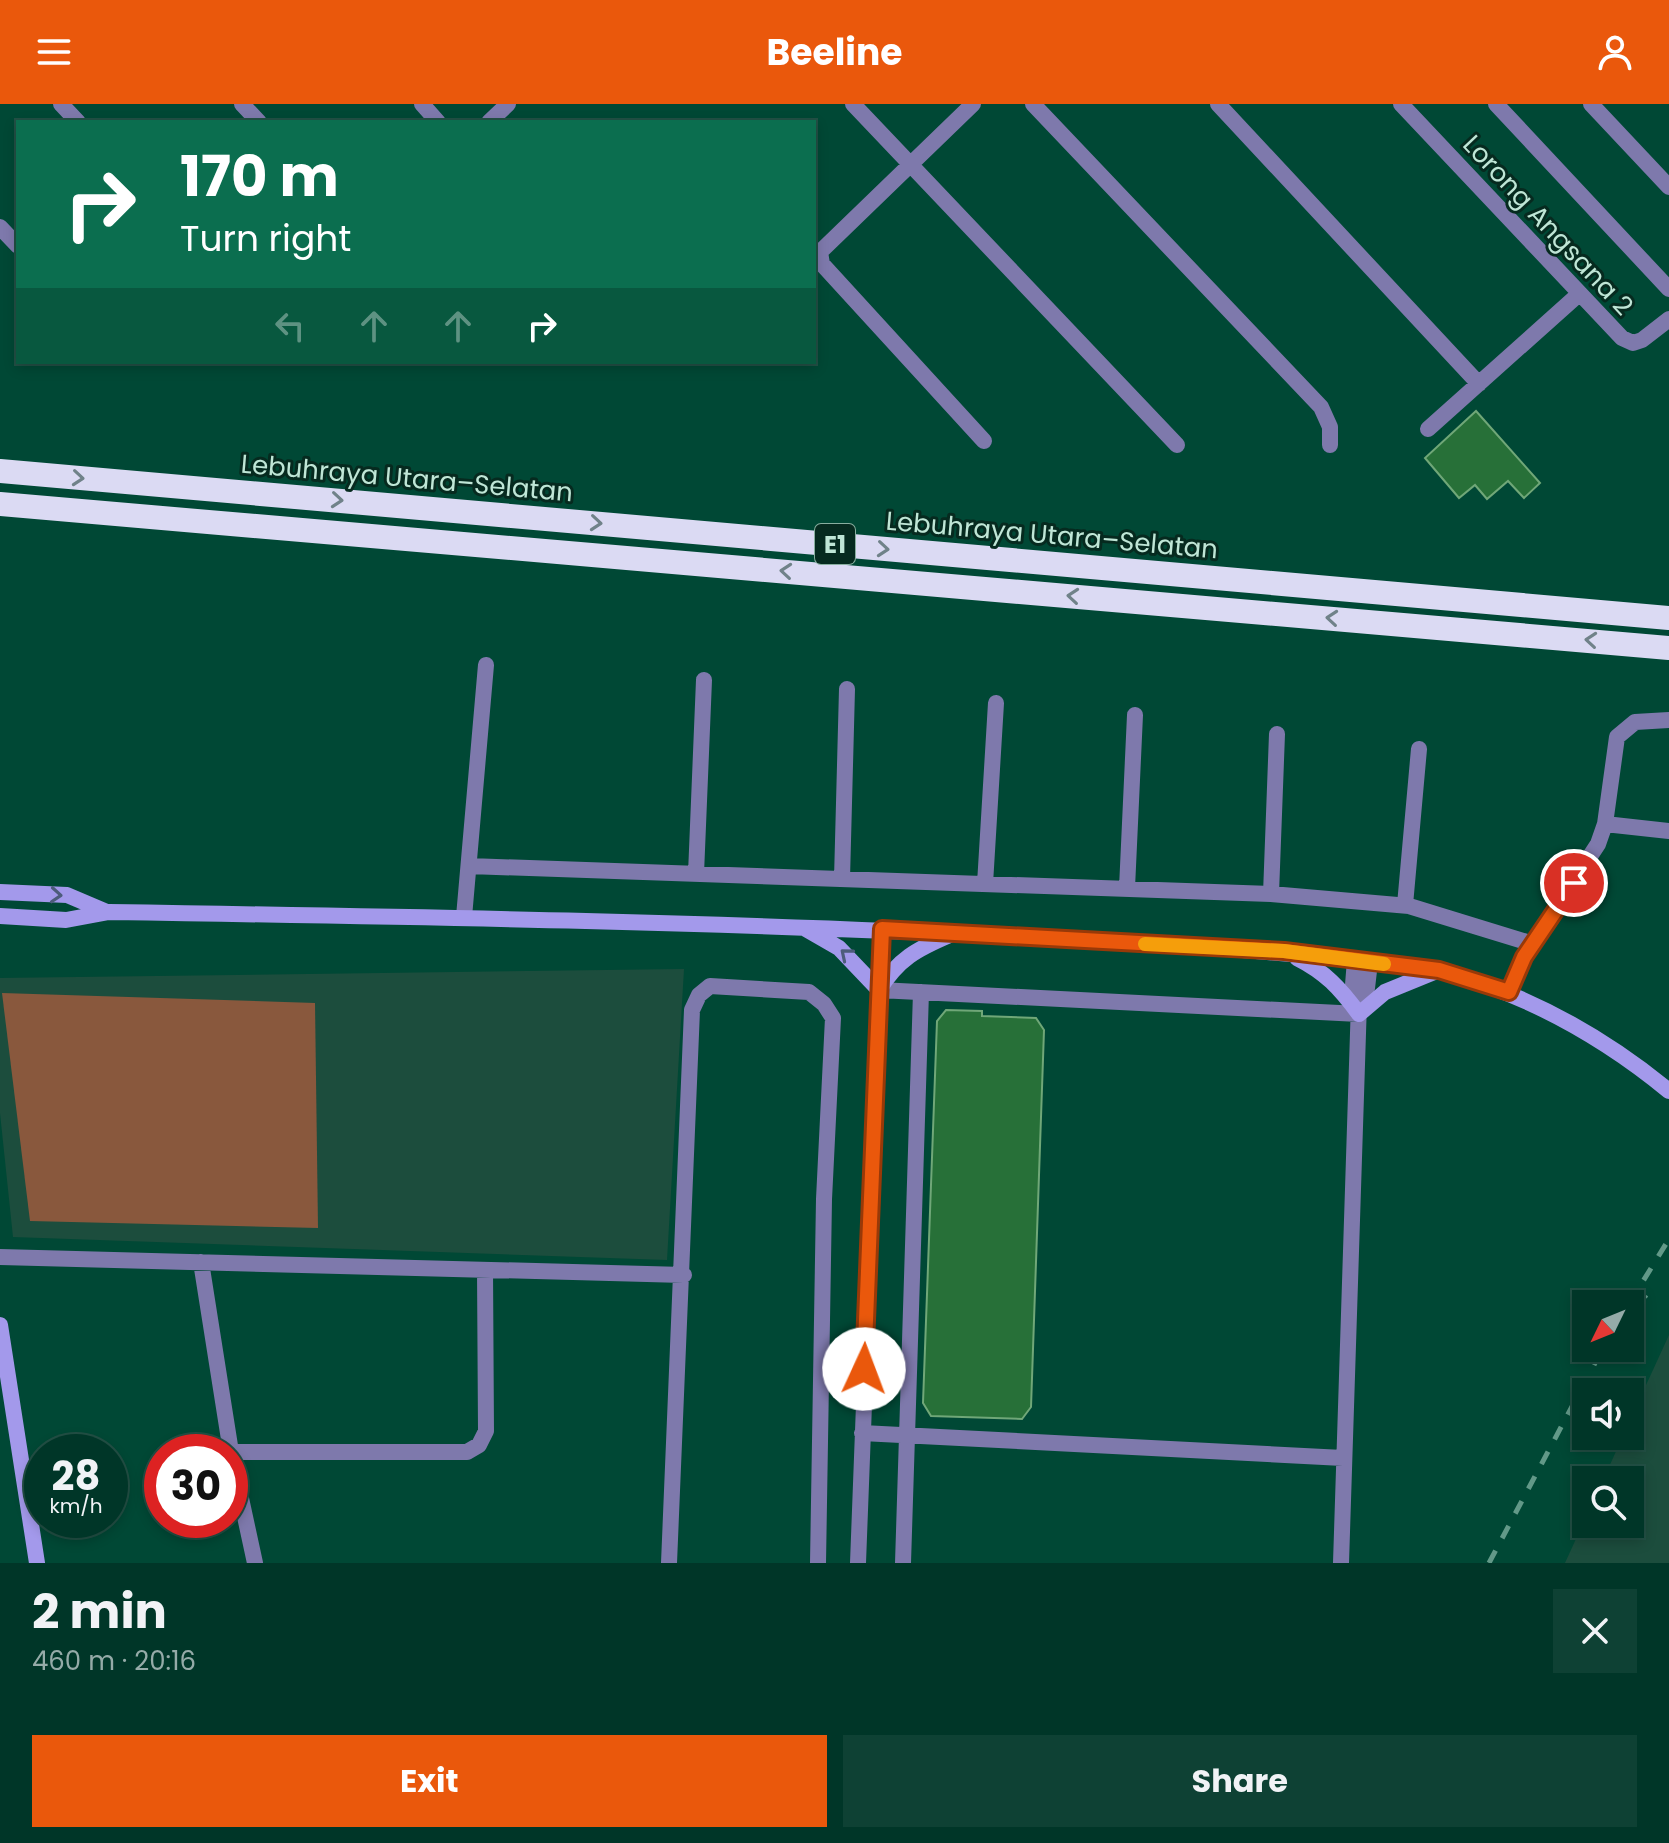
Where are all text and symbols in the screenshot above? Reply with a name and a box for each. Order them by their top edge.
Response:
text: Beeline [767,27,902,78]
icon: menu [32,30,76,74]
icon: person [1593,30,1637,74]
street label: Lorong Angsana 2 [1455,127,1641,323]
text: 170 m [180,137,339,216]
icon: right [48,152,152,256]
text: Turn right [180,213,351,264]
icon: left [268,304,312,348]
icon: ahead [352,304,396,348]
icon: ahead [436,304,480,348]
icon: right [520,304,564,348]
street label: Lebuhraya Utara–Selatan [239,446,575,510]
one-way arrow [72,469,85,486]
one-way arrow [331,492,344,509]
street label: Lebuhraya Utara–Selatan [884,503,1220,567]
one-way arrow [590,514,603,531]
road number: E1 [815,524,855,564]
one-way arrow [877,540,890,557]
one-way arrow [779,563,792,580]
one-way arrow [1066,588,1079,605]
one-way arrow [1325,610,1338,627]
one-way arrow [1584,632,1597,649]
pin [1540,849,1608,917]
icon: arrive [1552,861,1596,905]
one-way arrow [50,886,63,903]
one-way arrow [840,949,855,964]
north arrow [1572,1290,1644,1362]
map controls [1572,1290,1644,1538]
position arrow [822,1327,906,1411]
button: sound [1572,1378,1644,1450]
speed limit sign: 30 [144,1434,248,1538]
text: 28 [52,1448,100,1504]
button: search [1572,1466,1644,1538]
text: km/h [49,1492,103,1520]
text: 2 min [32,1578,167,1645]
button: close [1553,1589,1637,1673]
text: 460 m · 20:16 [32,1643,196,1679]
button: Exit [32,1735,827,1827]
button: Share [843,1735,1637,1827]

